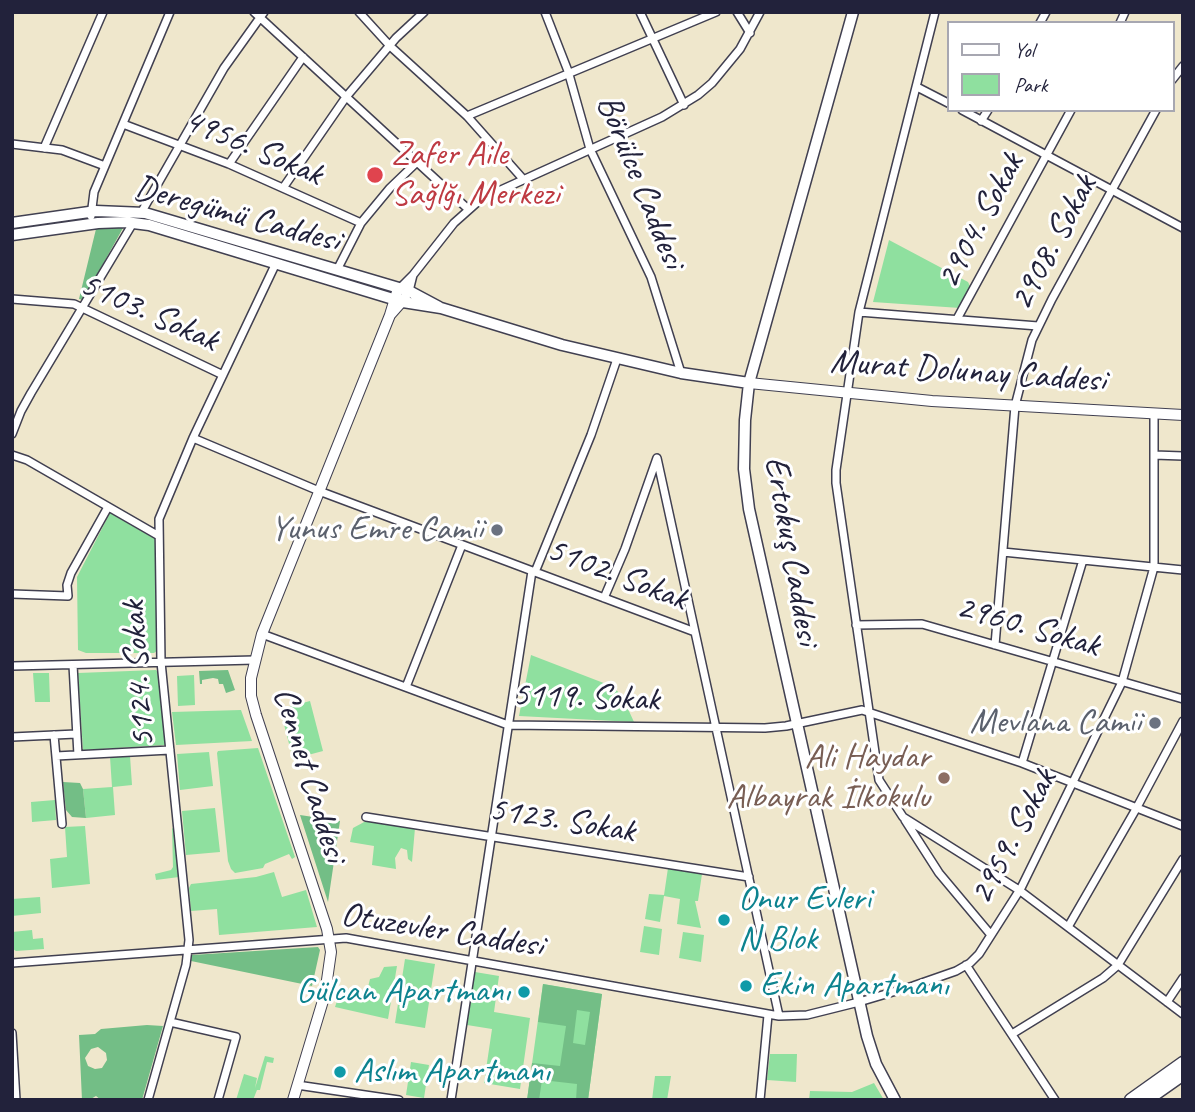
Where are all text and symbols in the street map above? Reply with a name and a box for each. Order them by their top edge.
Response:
legend [946,21,1174,112]
text: Yol [1014,37,1034,63]
text: Park [1014,72,1047,98]
street label: Börülce Caddesi [586,89,694,275]
street label: 4956. Sokak [177,100,329,196]
place label: Zafer Aile Sağlğı Merkezi [391,134,560,216]
street label: 2904. Sokak [928,146,1034,296]
marker: Zafer Aile Sağlğı Merkezi [365,165,385,185]
street label: Deregümü Caddesi [129,167,345,263]
street label: 2908. Sokak [1001,168,1107,318]
street label: 5103. Sokak [73,264,225,362]
street label: Murat Dolunay Caddesi [829,341,1107,403]
street label: Ertokuş Caddesi [754,454,828,648]
place label: Yunus Emre Camii [270,509,483,551]
marker: Yunus Emre Camii [489,522,505,538]
street label: 5102. Sokak [541,529,693,621]
street label: 2960. Sokak [952,587,1104,667]
street label: 5124. Sokak [113,599,165,749]
street label: 5119. Sokak [512,674,660,722]
street label: Cennet Caddesi [263,683,355,867]
place label: Mevlana Camii [970,702,1141,744]
marker: Mevlana Camii [1147,715,1163,731]
place label: Ali Haydar Albayrak İlkokulu [727,737,930,819]
street label: 2959. Sokak [961,762,1067,912]
marker: Ali Haydar Albayrak İlkokulu [936,770,952,786]
street label: 5123. Sokak [486,789,638,853]
place label: Onur Evleri N Blok [738,879,871,961]
street label: Otuzevler Caddesi [338,894,546,968]
marker: Onur Evleri N Blok [716,912,732,928]
place label: Ekin Apartmanı [760,965,949,1007]
place label: Gülcan Apartmanı [296,971,510,1013]
marker: Ekin Apartmanı [738,978,754,994]
marker: Gülcan Apartmanı [516,984,532,1000]
place label: Aslım Apartmanı [354,1051,550,1093]
marker: Aslım Apartmanı [332,1064,348,1080]

